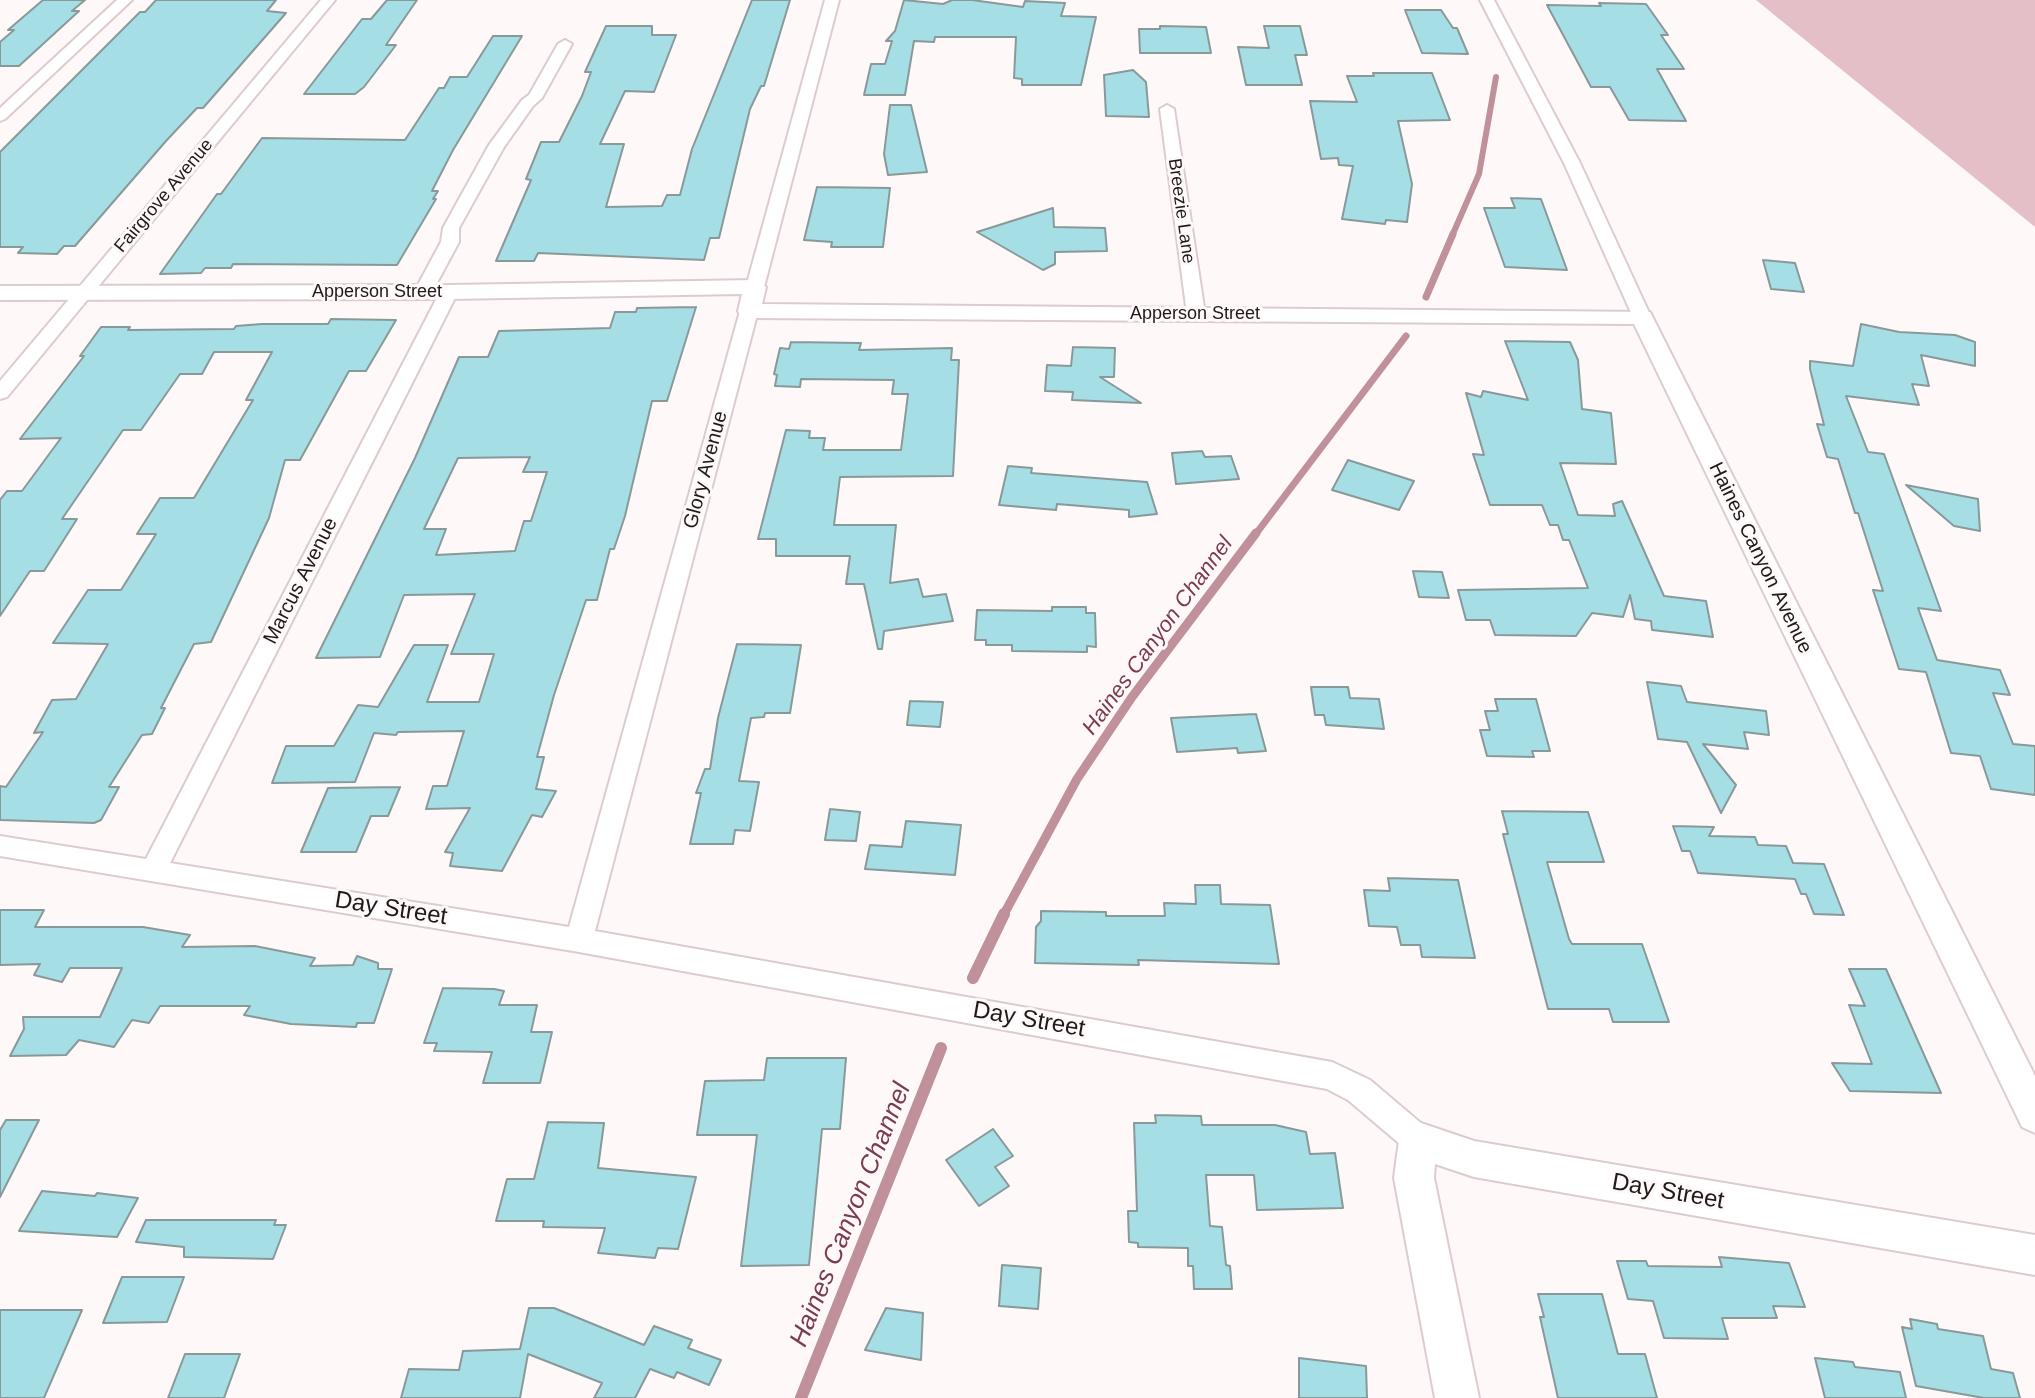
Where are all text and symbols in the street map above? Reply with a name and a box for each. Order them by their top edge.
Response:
street label: Fairgrove Avenue [110,135,218,257]
street label: Breezie Lane [1163,157,1199,265]
street label: Apperson Street [312,281,442,303]
street label: Apperson Street [1130,303,1260,325]
street label: Glory Avenue [679,409,733,531]
street label: Haines Canyon Avenue [1703,458,1817,658]
street label: Marcus Avenue [259,514,343,648]
water label: Haines Canyon Channel [1077,532,1239,740]
street label: Day Street [333,886,449,932]
street label: Day Street [971,996,1087,1044]
water label: Haines Canyon Channel [784,1078,918,1352]
street label: Day Street [1610,1168,1726,1216]

